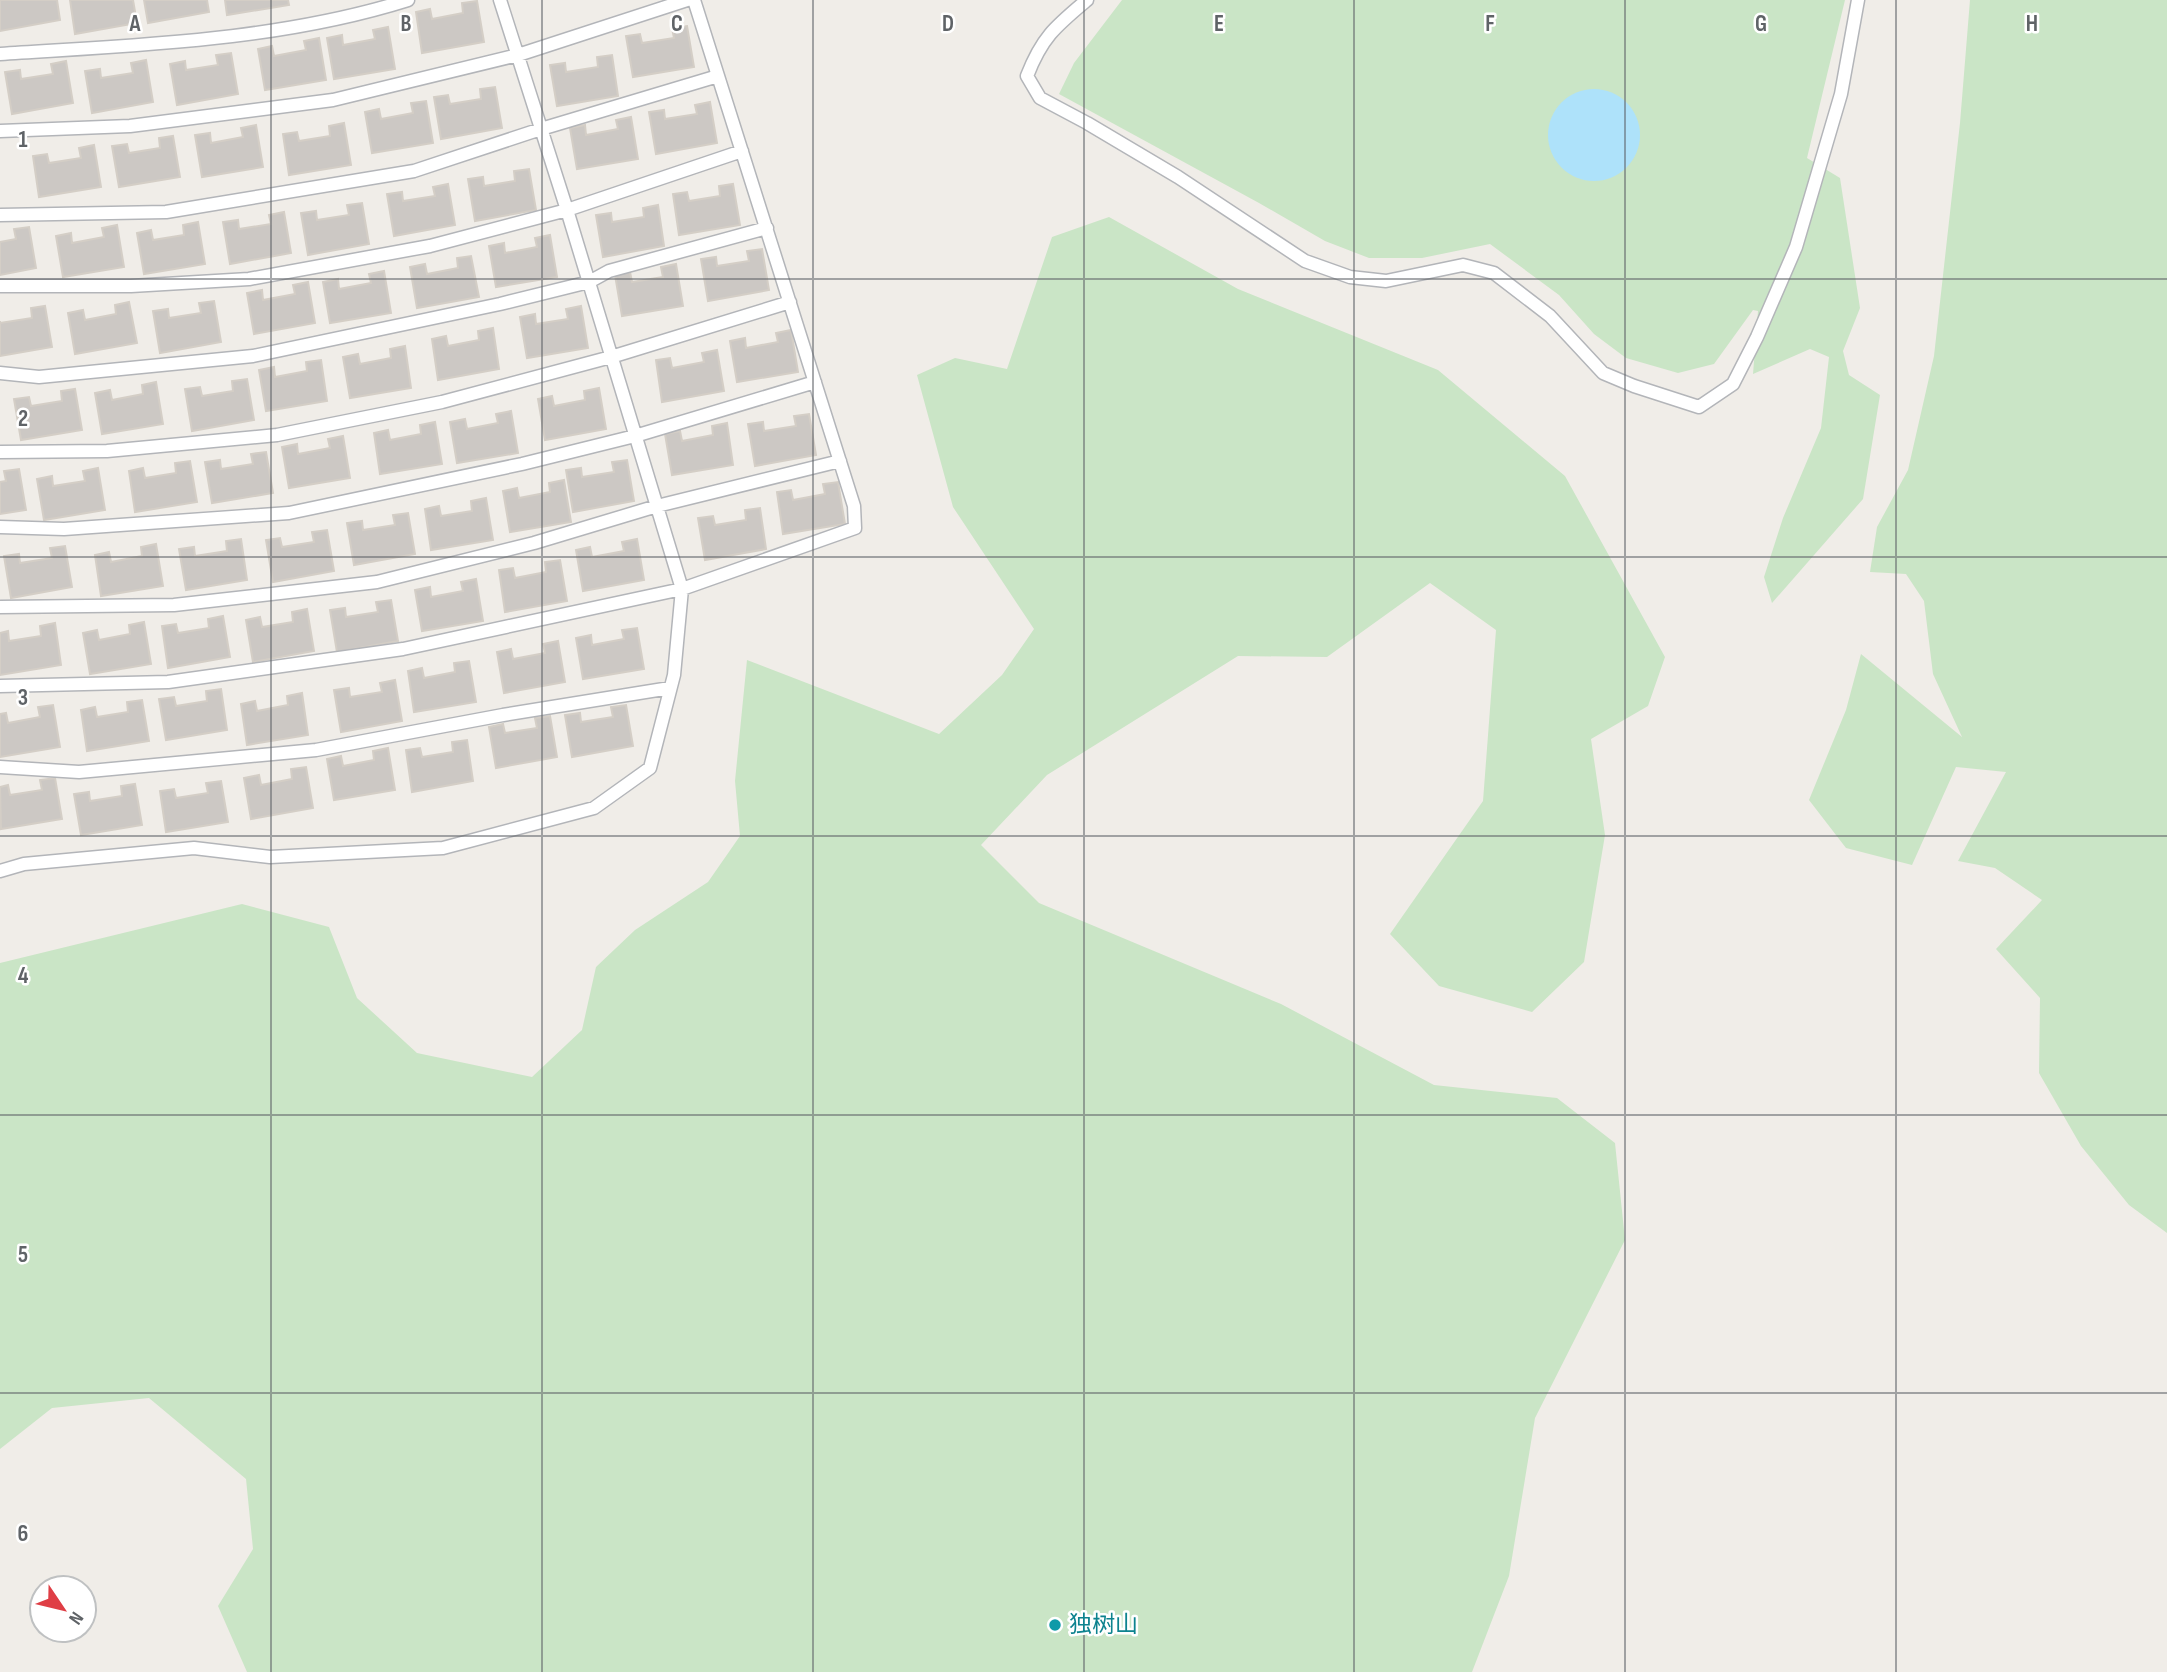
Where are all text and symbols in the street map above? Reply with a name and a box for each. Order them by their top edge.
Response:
text: A [129,10,142,38]
text: B [401,10,412,38]
text: C [671,10,683,38]
text: D [942,10,954,38]
text: E [1214,10,1224,38]
text: F [1485,10,1495,38]
text: G [1755,10,1767,38]
text: H [2026,10,2038,38]
text: 1 [18,126,28,154]
text: 2 [18,405,28,433]
text: 3 [18,684,28,712]
text: 4 [18,962,29,990]
text: 5 [18,1241,28,1269]
text: 6 [18,1520,28,1548]
north arrow [28,1574,98,1644]
text: N [63,1607,88,1629]
place label: 独树山 [1069,1611,1138,1639]
marker: 独树山 [1047,1617,1063,1633]

